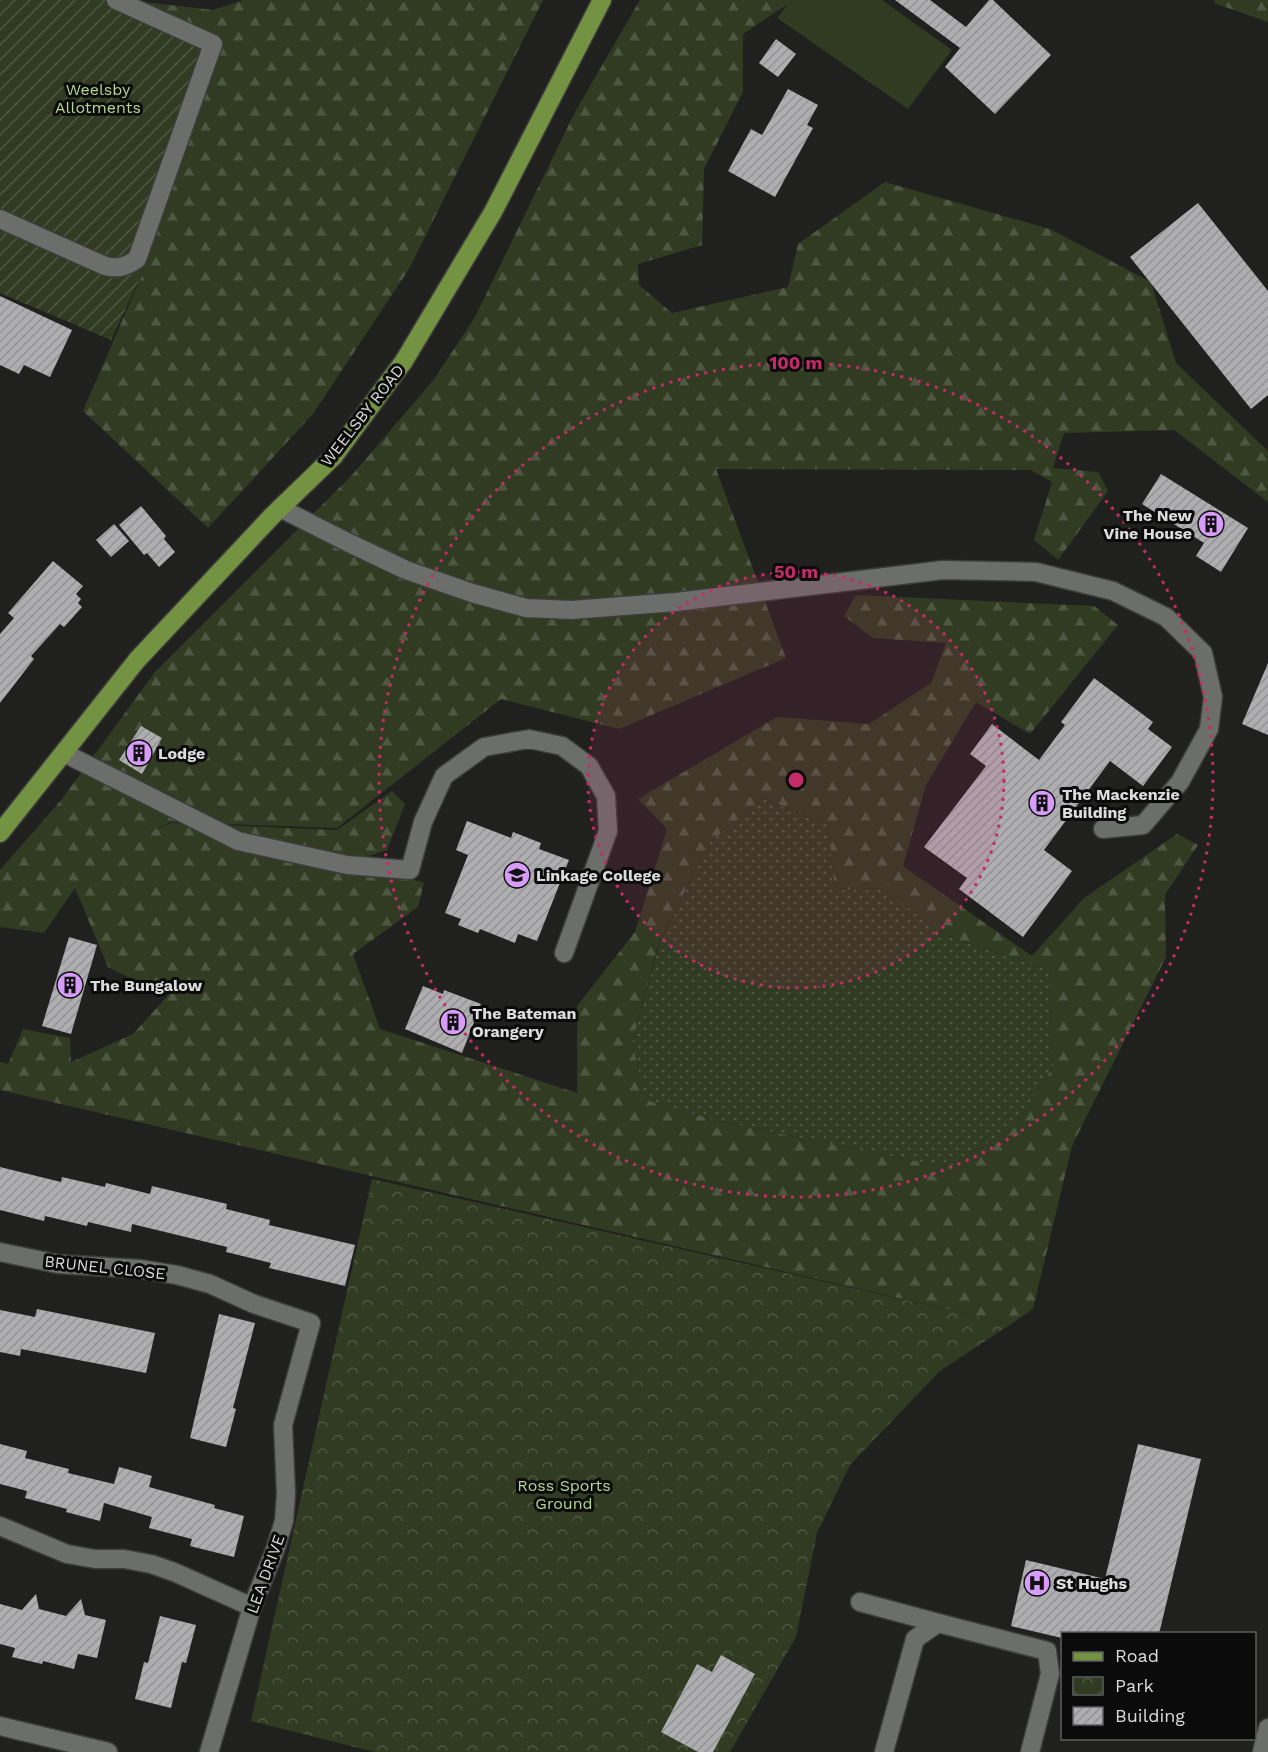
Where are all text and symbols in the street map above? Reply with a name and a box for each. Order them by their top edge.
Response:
park label: Weelsby Allotments [55,80,141,117]
text: 100 m [769,352,823,373]
street label: WEELSBY ROAD [317,361,408,470]
place label: The New Vine House [1104,506,1193,543]
building icon: The New Vine House [1196,509,1226,539]
text: 50 m [774,561,818,582]
building icon: Lodge [124,738,154,768]
place label: Lodge [158,744,205,763]
centre of rings [786,770,806,790]
place label: The Mackenzie Building [1062,785,1180,822]
building icon: The Mackenzie Building [1027,788,1057,818]
school or university icon: Linkage College [502,860,532,890]
place label: Linkage College [536,866,661,885]
building icon: The Bungalow [55,970,85,1000]
place label: The Bungalow [90,976,203,995]
place label: The Bateman Orangery [472,1004,576,1041]
building icon: The Bateman Orangery [438,1007,468,1037]
street label: BRUNEL CLOSE [43,1252,166,1283]
park label: Ross Sports Ground [517,1476,611,1513]
street label: LEA DRIVE [242,1532,289,1616]
hospital icon: St Hughs [1022,1568,1052,1598]
place label: St Hughs [1056,1574,1127,1593]
legend [1061,1632,1256,1740]
text: Road [1115,1645,1159,1666]
text: Park [1115,1675,1154,1696]
text: Building [1115,1705,1185,1726]

